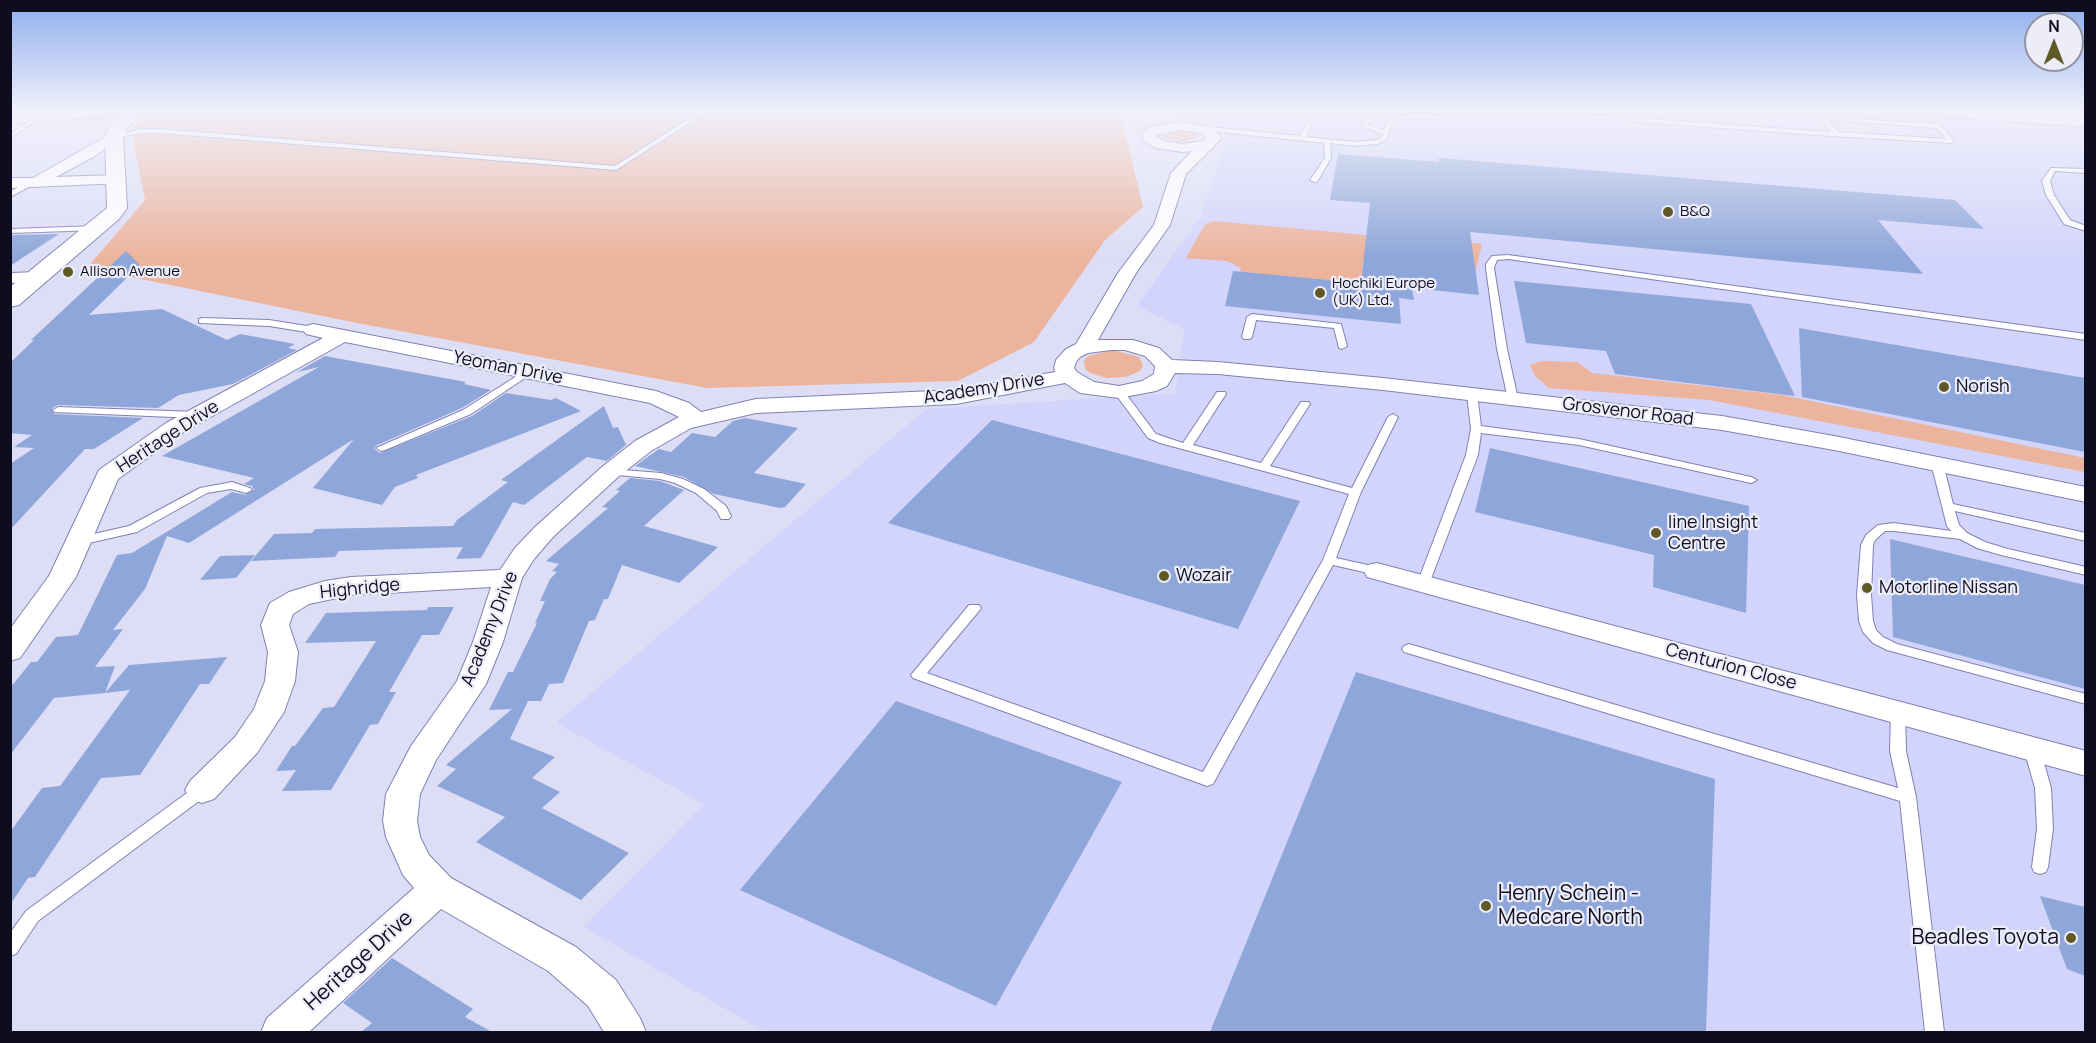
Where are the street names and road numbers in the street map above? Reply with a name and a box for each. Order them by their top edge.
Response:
street label: Yeoman Drive [451,347,565,389]
street label: Academy Drive [922,369,1046,409]
street label: Grosvenor Road [1561,393,1695,431]
street label: Heritage Drive [113,396,223,478]
street label: Academy Drive [457,568,523,690]
street label: Highridge [319,574,401,604]
street label: Centurion Close [1663,639,1799,695]
street label: Heritage Drive [300,906,418,1016]

